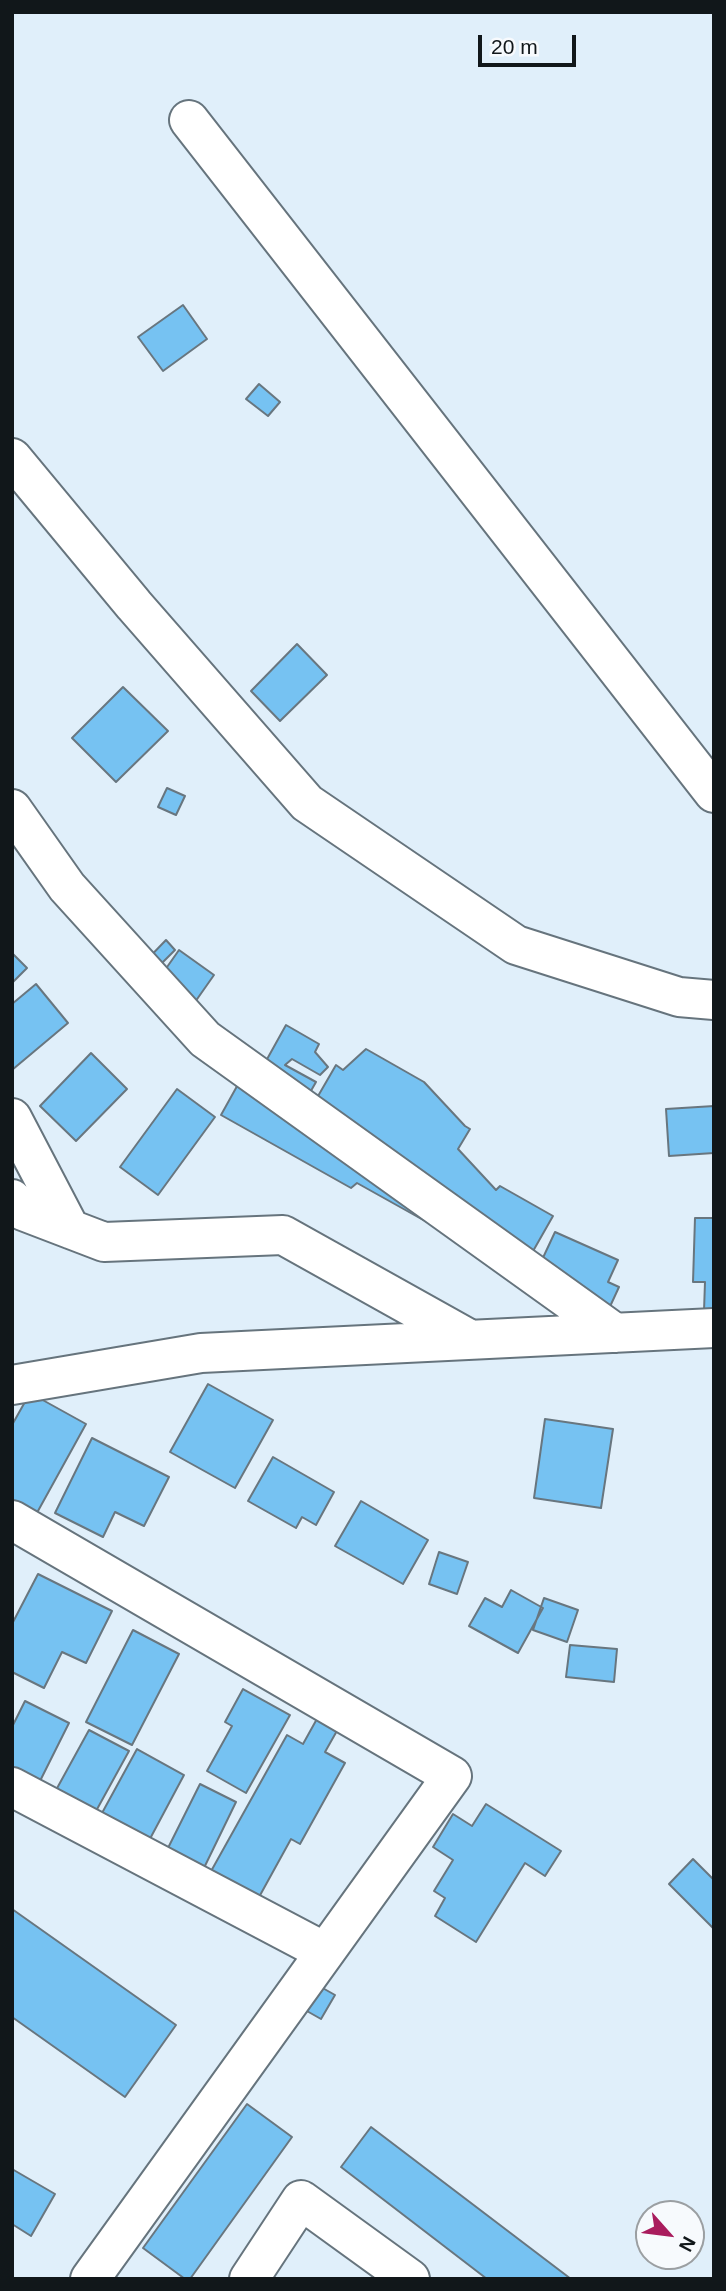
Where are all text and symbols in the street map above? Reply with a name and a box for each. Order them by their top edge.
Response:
scale bar [481,21,579,65]
text: 20 m [491,35,538,58]
north arrow [635,2200,705,2270]
text: N [675,2233,700,2255]

